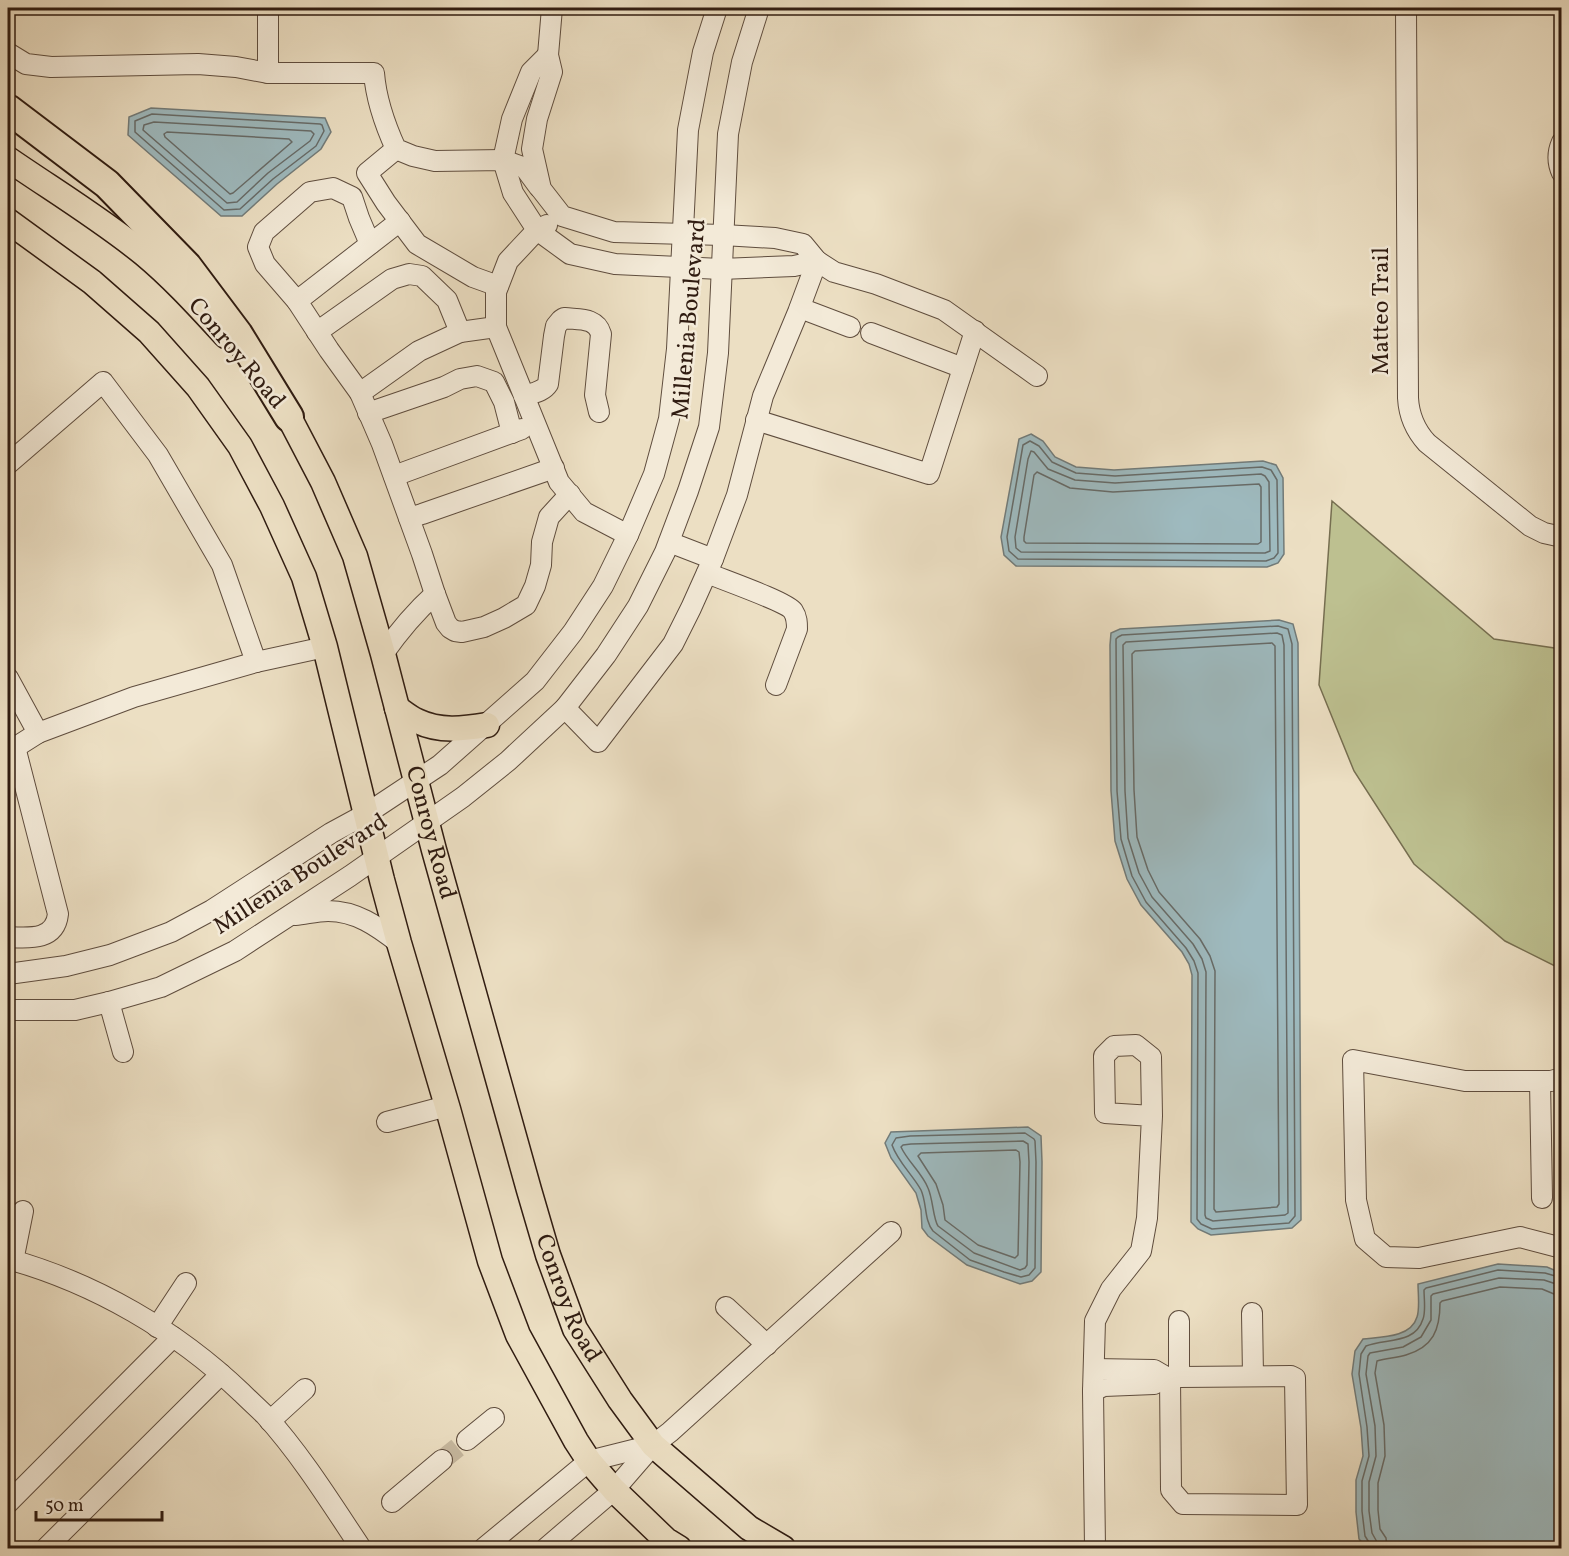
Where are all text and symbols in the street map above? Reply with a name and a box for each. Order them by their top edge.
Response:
street label: Millenia Boulevard [664,217,716,421]
street label: Matteo Trail [1365,247,1399,375]
street label: Conroy Road [179,291,293,417]
street label: Conroy Road [396,763,464,903]
street label: Millenia Boulevard [207,806,395,944]
street label: Conroy Road [526,1230,609,1370]
scale bar [36,1484,162,1522]
text: 50 m [45,1494,84,1519]

